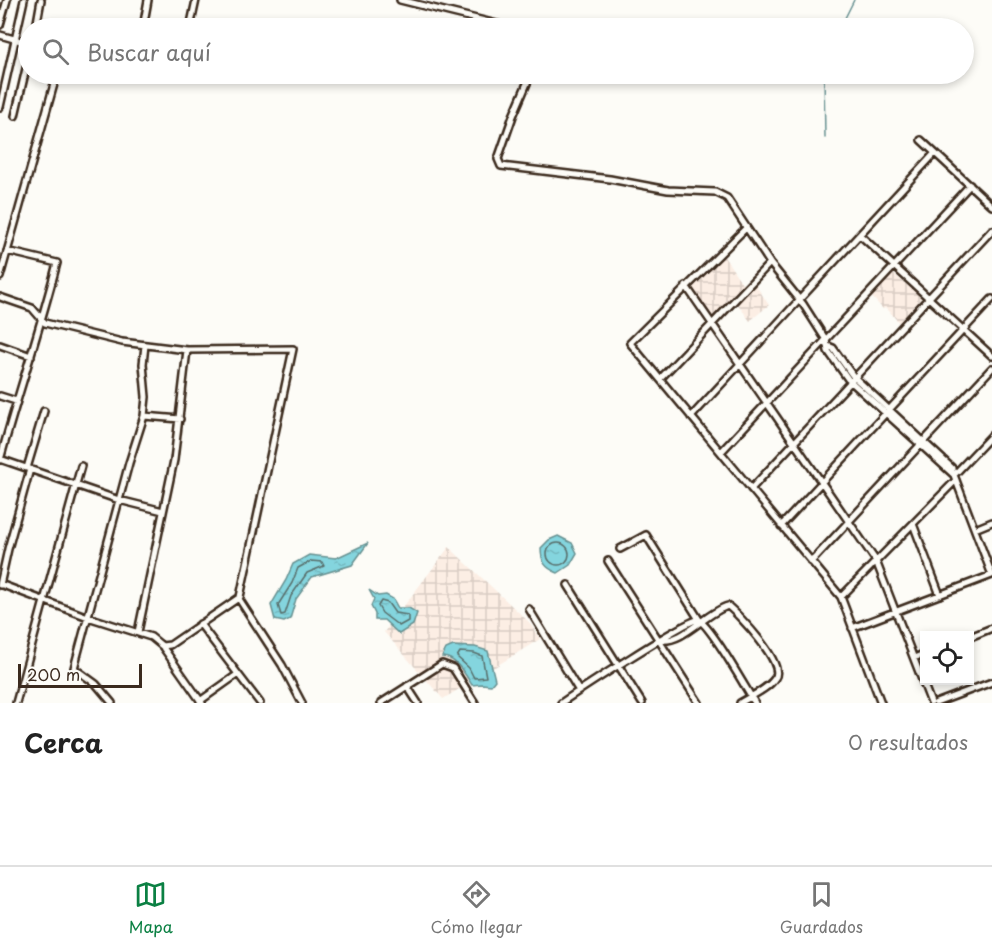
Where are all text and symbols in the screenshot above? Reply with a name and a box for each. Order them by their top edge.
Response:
search box [18,18,974,84]
icon: search [39,35,72,68]
text: Buscar aquí [87,35,211,68]
map controls [920,631,974,685]
button: locate [920,631,974,685]
scale bar [18,661,142,688]
text: 200 m [27,662,80,686]
text: Cerca [24,723,103,762]
text: 0 resultados [848,727,968,757]
tab: Mapa [129,878,173,938]
tab: Cómo llegar [431,878,522,938]
tab: Guardados [780,878,863,938]

